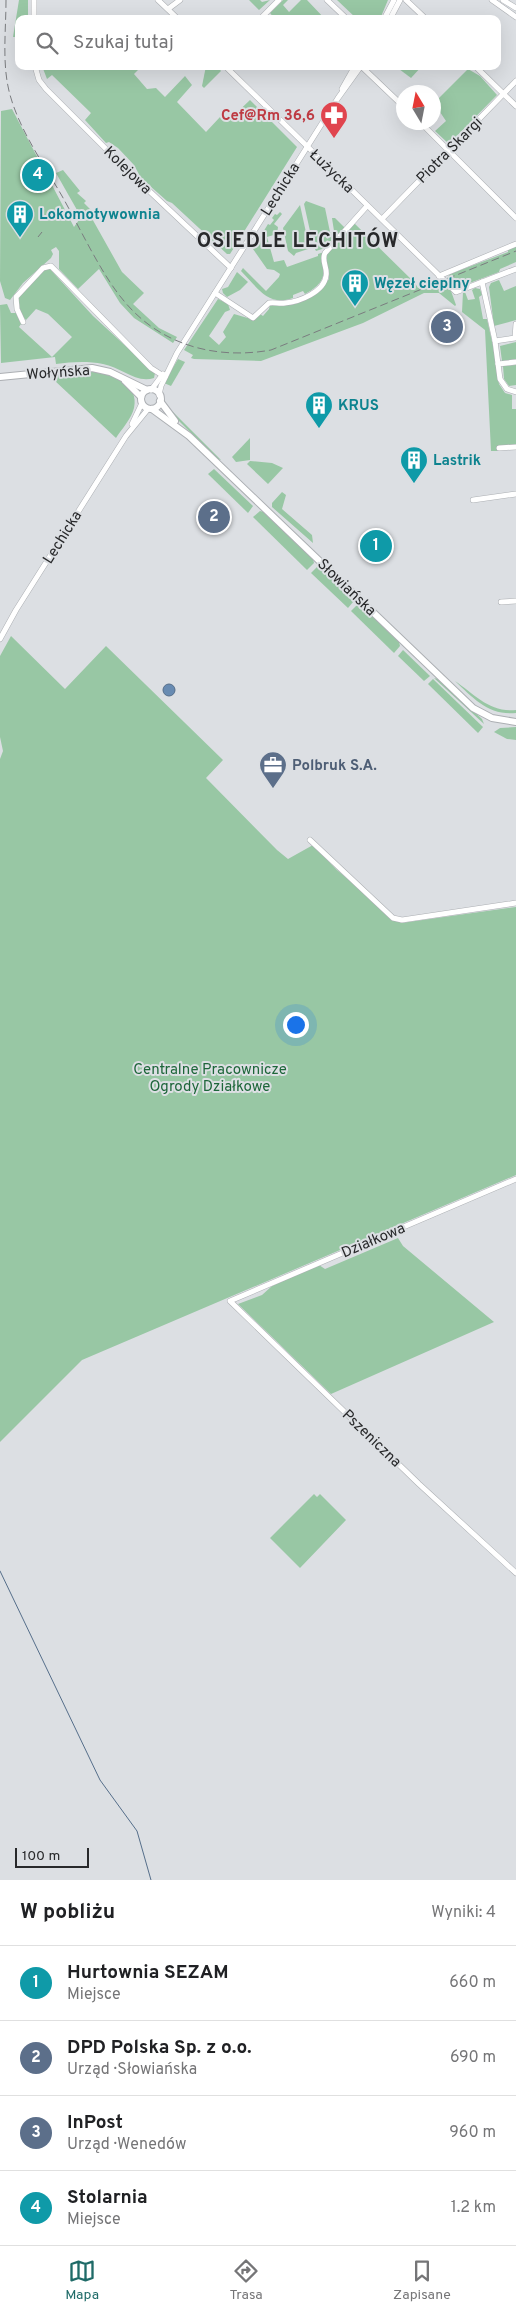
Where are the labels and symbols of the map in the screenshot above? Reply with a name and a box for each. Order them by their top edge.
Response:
north arrow [396,85,441,130]
pharmacy icon: Cef@Rm 36,6 [319,100,349,139]
place label: Cef@Rm 36,6 [221,107,315,126]
street label: Piotra Skargi [413,114,487,188]
street label: Kolejowa [99,143,155,199]
street label: Łużycka [304,146,357,198]
pin: 4 [22,156,54,194]
street label: Lechicka [257,160,305,220]
building icon: Lokomotywownia [5,199,35,238]
place label: Lokomotywownia [39,206,160,225]
district label: OSIEDLE LECHITÓW [197,227,399,255]
building icon: Węzeł cieplny [340,268,370,307]
place label: Węzeł cieplny [374,275,470,294]
pin: 3 [431,308,463,346]
street label: Wołyńska [26,362,90,385]
building icon: KRUS [304,390,334,429]
place label: KRUS [338,397,379,416]
building icon: Lastrik [399,445,429,484]
place label: Lastrik [433,452,481,471]
pin: 2 [198,498,230,536]
street label: Lechicka [39,508,87,568]
pin: 1 [360,527,392,565]
street label: Słowiańska [312,555,379,621]
office icon: Polbruk S.A. [258,750,288,789]
place label: Polbruk S.A. [292,757,377,776]
your location [283,1012,309,1038]
park label: Centralne Pracownicze Ogrody Działkowe [133,1061,287,1097]
street label: Działkowa [339,1219,408,1263]
street label: Pszeniczna [337,1406,405,1472]
scale bar [15,1845,89,1868]

